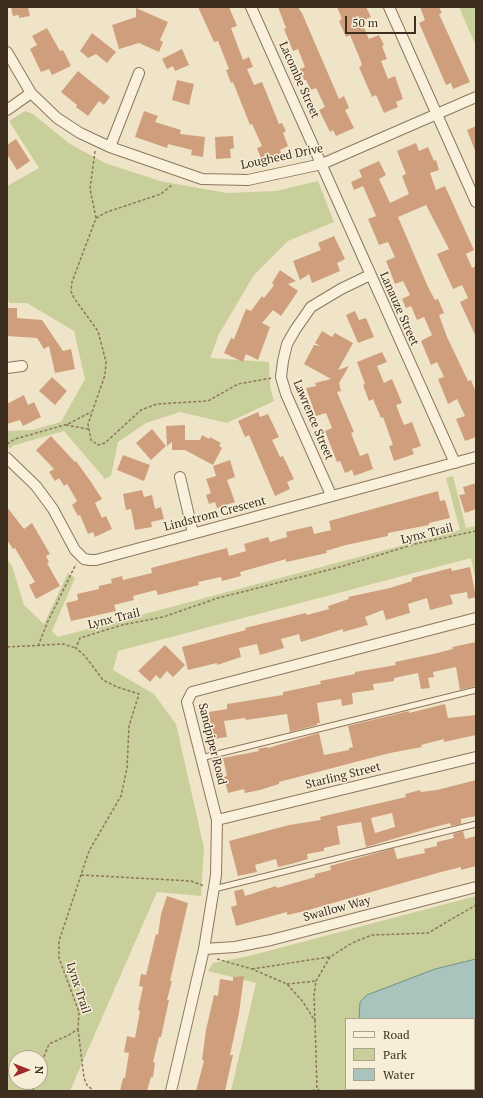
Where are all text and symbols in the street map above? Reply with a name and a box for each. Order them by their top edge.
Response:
scale bar [347,8,418,34]
text: 50 m [352,15,378,30]
street label: Lacombe Street [276,39,322,121]
street label: Lougheed Drive [240,141,324,173]
street label: Lanauze Street [376,270,422,348]
street label: Lawrence Street [290,378,336,462]
street label: Lindstrom Crescent [163,493,267,535]
street label: Lynx Trail [399,521,455,547]
street label: Lynx Trail [86,606,142,632]
street label: Sandpiper Road [195,702,229,786]
street label: Starling Street [304,760,382,792]
street label: Swallow Way [302,893,372,925]
street label: Lynx Trail [63,960,93,1016]
legend [345,1018,475,1090]
text: Road [383,1027,410,1042]
text: Park [383,1047,407,1062]
north arrow [8,1050,48,1090]
text: N [32,1066,46,1074]
text: Water [383,1067,415,1082]

